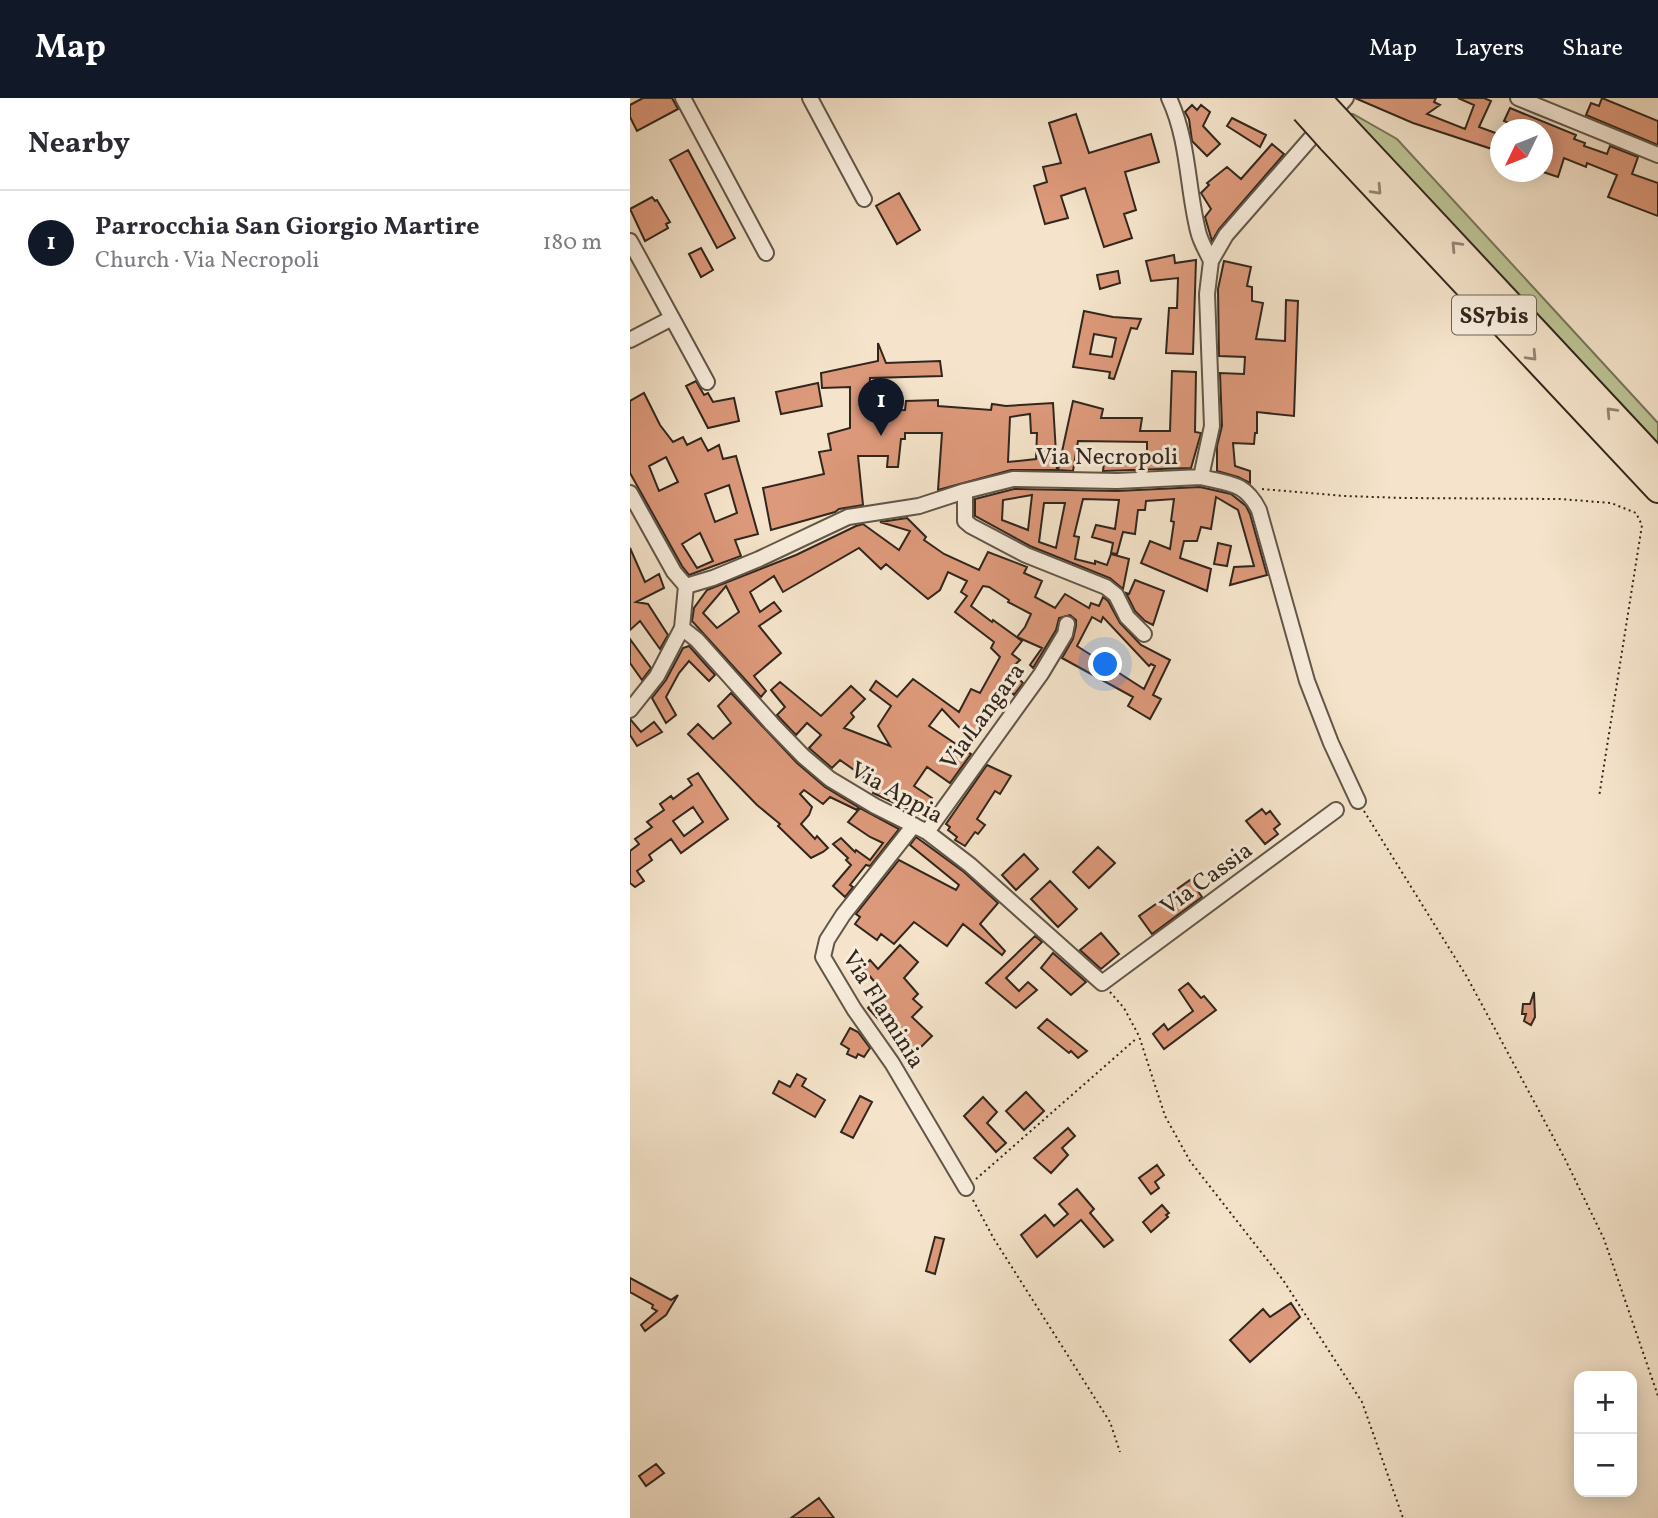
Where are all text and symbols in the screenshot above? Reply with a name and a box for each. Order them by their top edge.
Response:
text: Map [35,26,106,72]
text: Map [1369,32,1417,66]
text: Layers [1455,32,1524,66]
text: Share [1562,32,1623,66]
north arrow [1490,119,1553,182]
text: Nearby [28,123,130,165]
one-way arrow [1368,182,1381,195]
text: Parrocchia San Giorgio Martire [95,209,480,245]
text: 1 [46,227,56,259]
text: 180 m [543,227,602,259]
one-way arrow [1452,241,1464,254]
text: Church · Via Necropoli [95,245,319,277]
road number: SS7bis [1452,296,1536,334]
one-way arrow [1524,348,1537,361]
pin: 1 [858,378,904,436]
one-way arrow [1607,407,1620,420]
street label: Via Necropoli [1036,441,1178,475]
your location [1088,647,1122,681]
street label: Via Langara [933,657,1034,778]
street label: Via Appia [843,754,949,833]
street label: Via Cassia [1154,835,1260,925]
street label: Via Flaminia [832,944,932,1076]
map controls [1574,1371,1637,1497]
button: + [1574,1371,1637,1434]
button: − [1574,1434,1637,1497]

